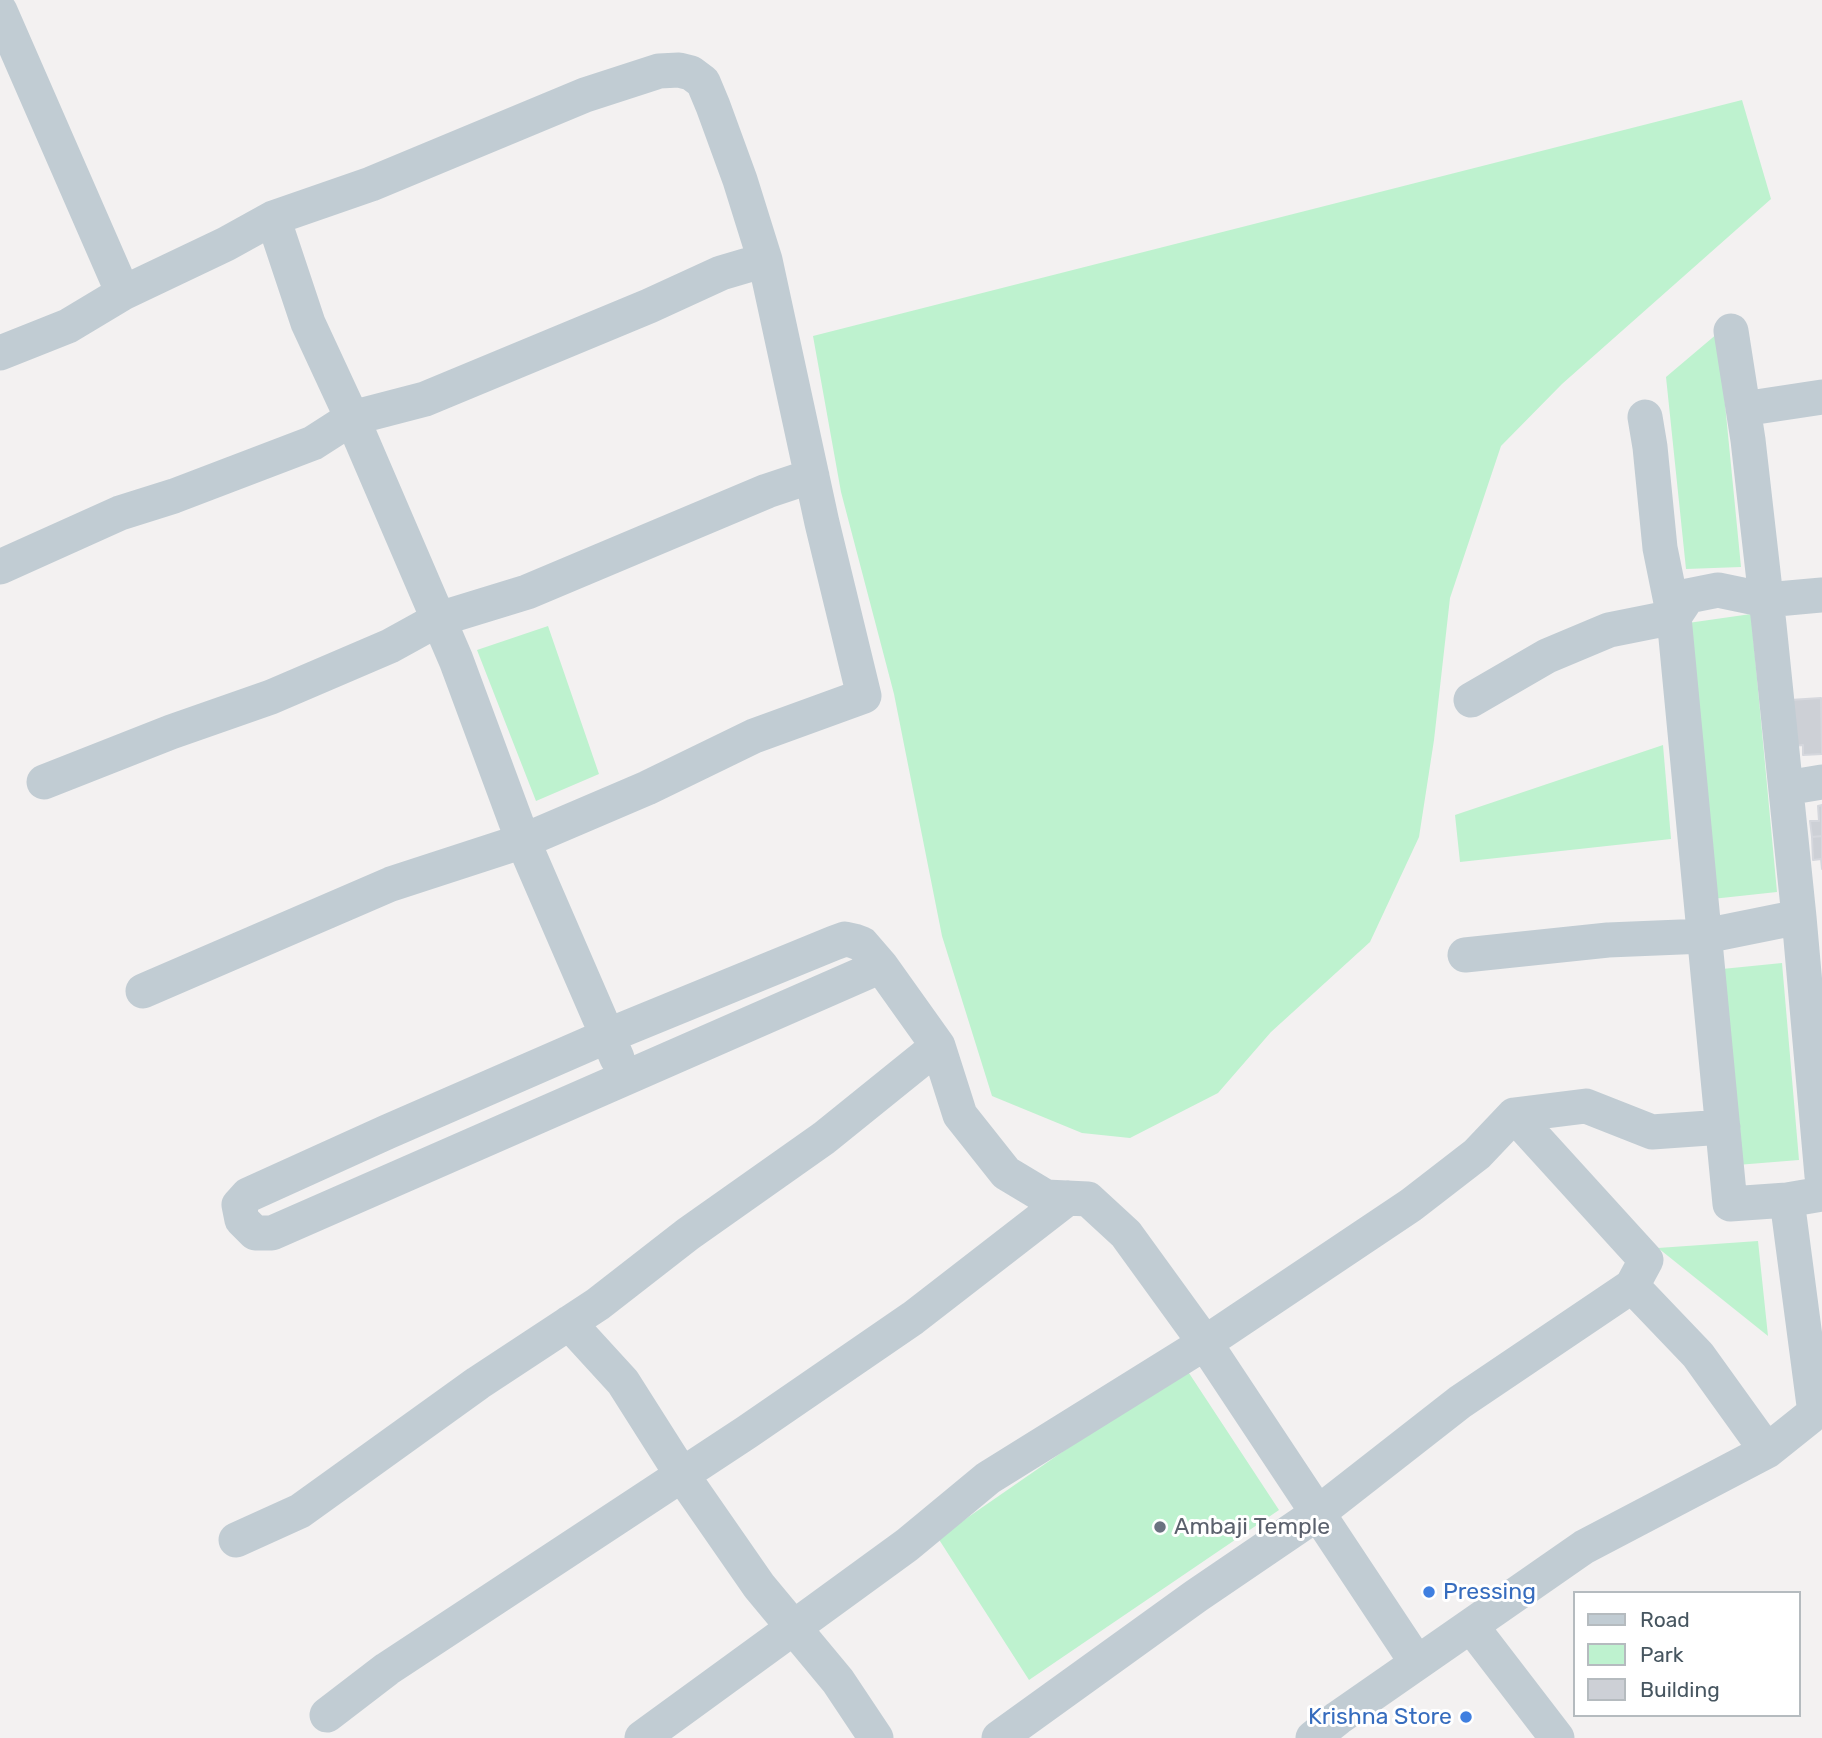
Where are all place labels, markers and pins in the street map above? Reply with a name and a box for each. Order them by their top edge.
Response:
place label: Ambaji Temple [1174,1513,1330,1541]
marker: Ambaji Temple [1152,1519,1168,1535]
place label: Pressing [1443,1578,1536,1606]
marker: Pressing [1421,1584,1437,1600]
place label: Krishna Store [1308,1703,1452,1731]
marker: Krishna Store [1458,1709,1474,1725]

